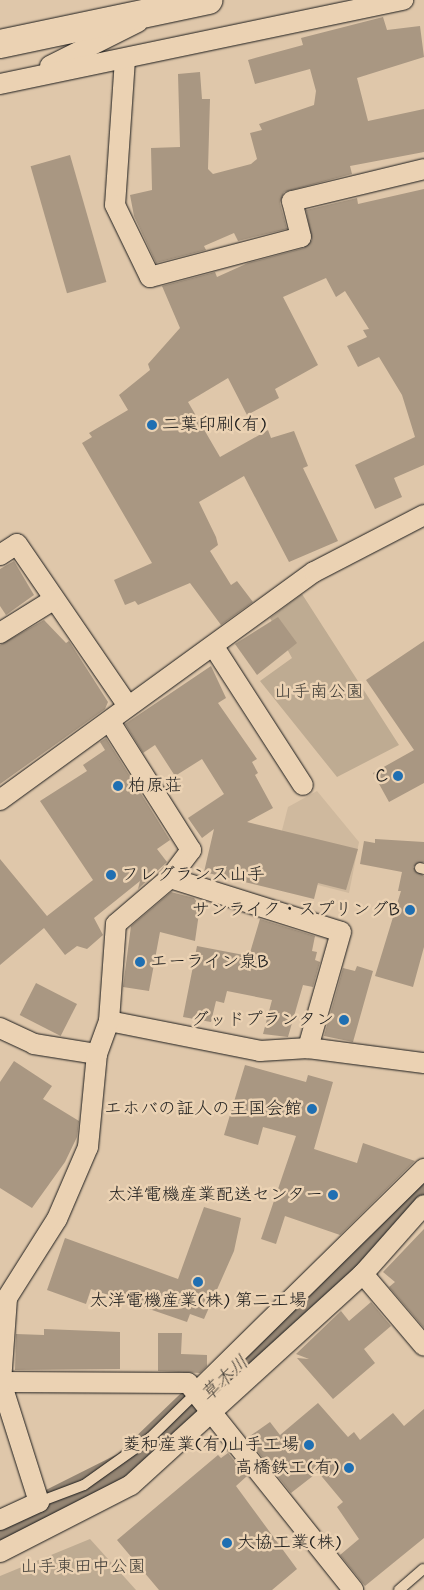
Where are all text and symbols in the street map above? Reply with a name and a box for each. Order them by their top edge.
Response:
place label: 二葉印刷(有) [162,414,266,436]
marker: 二葉印刷(有) [146,419,158,431]
park label: 山手南公園 [274,681,364,703]
place label: C [375,765,388,787]
marker: C [392,770,404,782]
place label: 柏原荘 [128,775,182,797]
marker: 柏原荘 [112,780,124,792]
place label: フレグランス山手 [121,864,265,886]
marker: フレグランス山手 [105,869,117,881]
place label: サンライク・スプリングB [191,899,400,921]
marker: サンライク・スプリングB [404,904,416,916]
place label: エーライン泉B [150,951,269,973]
marker: エーライン泉B [134,956,146,968]
place label: グッドプランタン [190,1009,334,1031]
marker: グッドプランタン [338,1014,350,1026]
place label: エホバの証人の王国会館 [104,1098,302,1120]
marker: エホバの証人の王国会館 [306,1103,318,1115]
place label: 太洋電機産業配送センター [107,1184,323,1206]
marker: 太洋電機産業配送センター [327,1189,339,1201]
marker: 太洋電機産業(株) 第二工場 [192,1276,204,1288]
place label: 太洋電機産業(株) 第二工場 [90,1290,306,1312]
water label: 草木川 [196,1351,254,1407]
place label: 菱和産業(有)山手工場 [123,1434,299,1456]
marker: 菱和産業(有)山手工場 [303,1439,315,1451]
place label: 高橋鉄工(有) [235,1457,339,1479]
marker: 高橋鉄工(有) [343,1462,355,1474]
place label: 大協工業(株) [237,1532,341,1554]
marker: 大協工業(株) [221,1537,233,1549]
park label: 山手東田中公園 [20,1556,146,1578]

